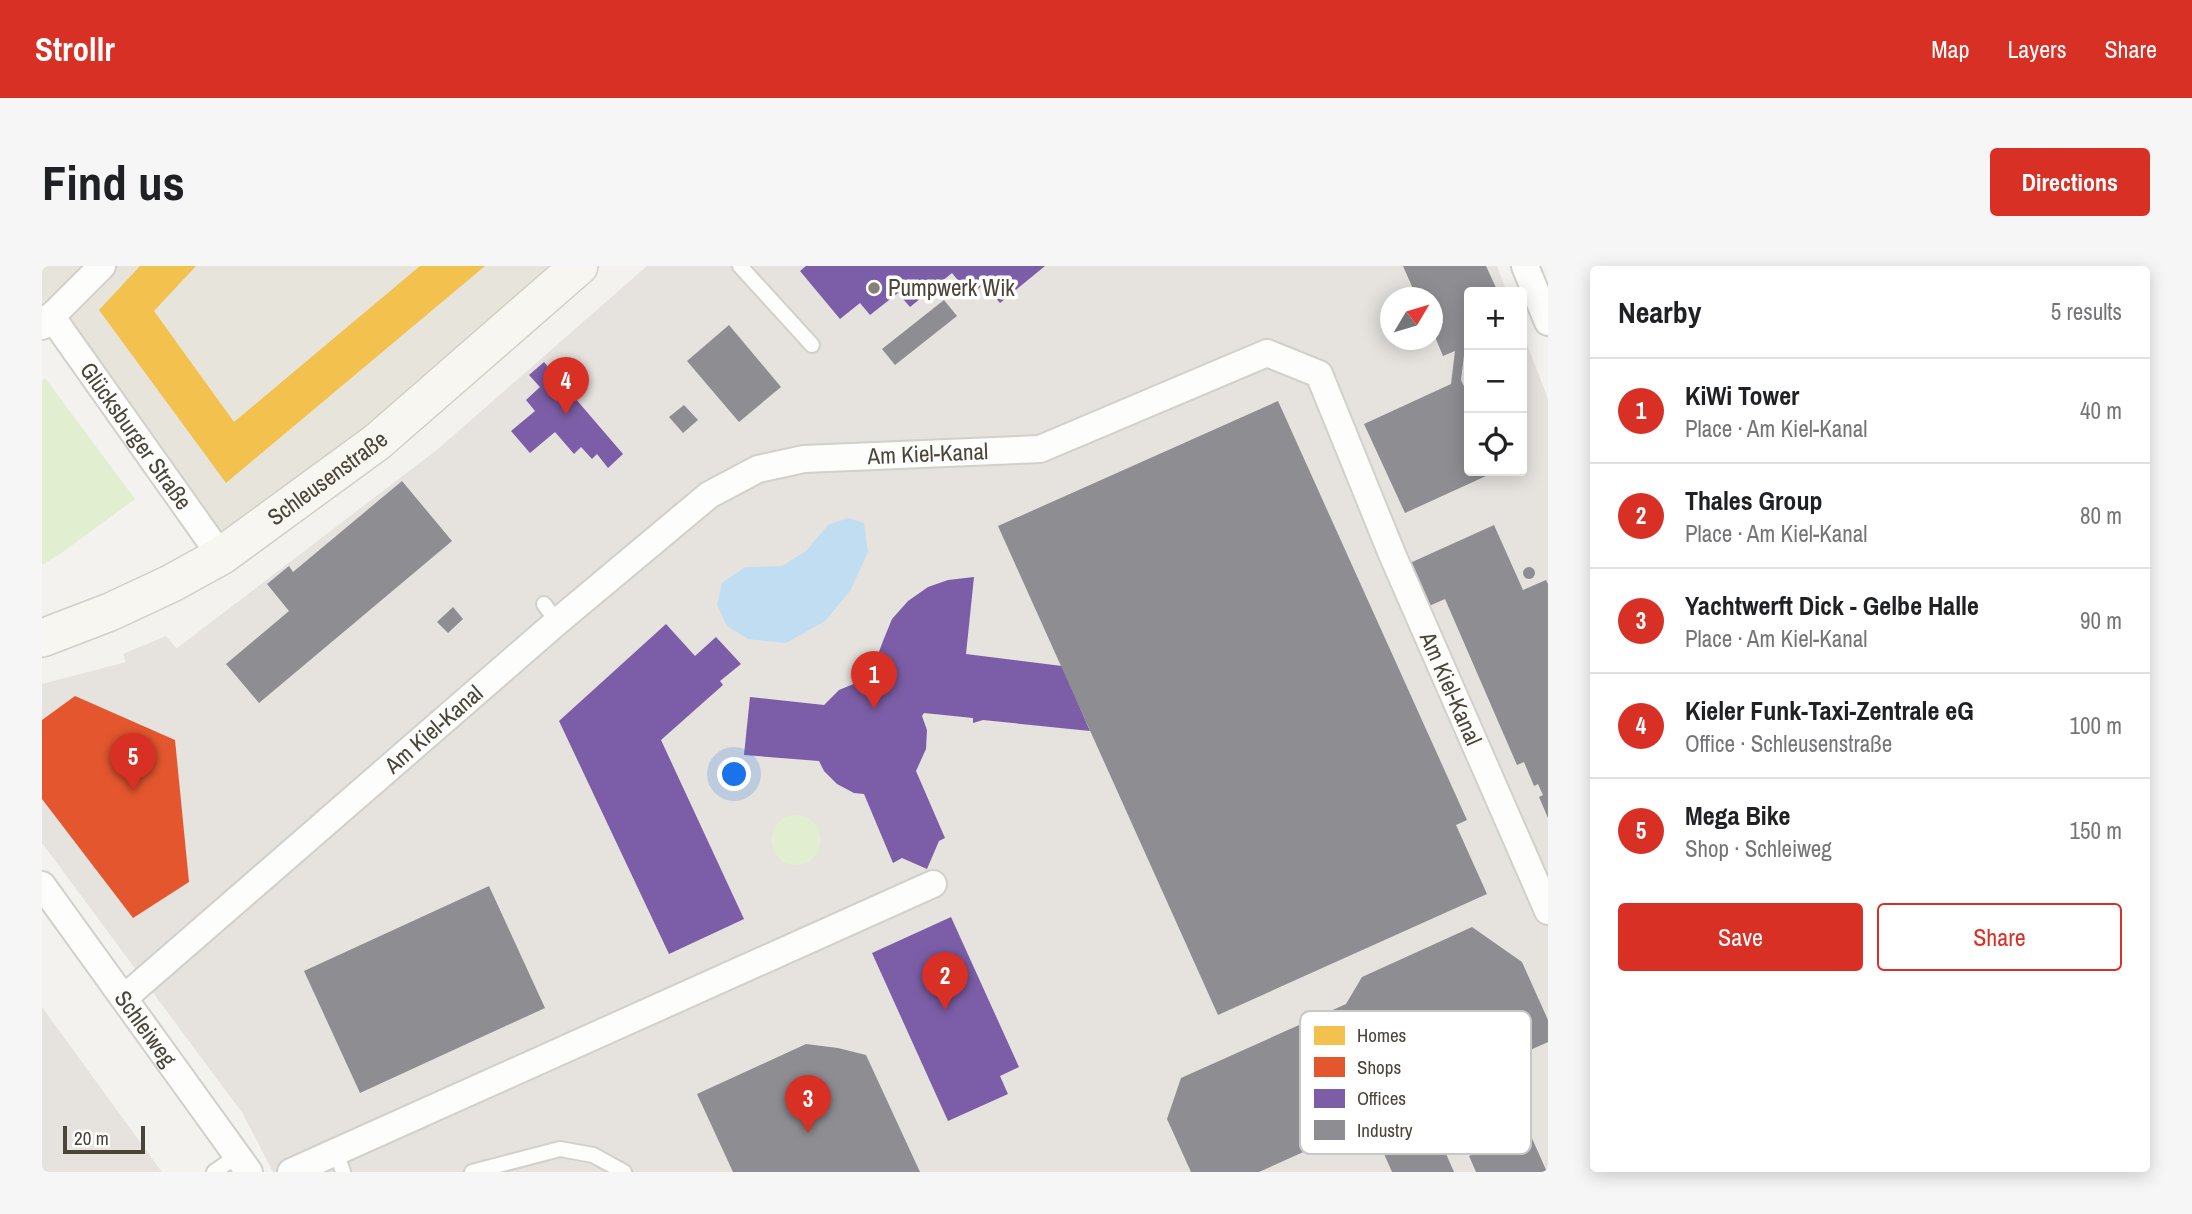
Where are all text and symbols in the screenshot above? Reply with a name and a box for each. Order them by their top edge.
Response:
text: Strollr [35,27,115,71]
text: Map [1931,33,1969,65]
text: Layers [2007,33,2066,65]
text: Share [2104,33,2157,65]
button: Directions [1990,148,2150,216]
text: Find us [42,149,185,215]
place label: Pumpwerk Wik [888,272,1015,303]
marker: Pumpwerk Wik [866,280,882,296]
north arrow [1380,287,1443,350]
map controls [1464,287,1527,476]
button: + [1464,287,1527,350]
text: Nearby [1618,292,1701,332]
text: 5 results [2051,296,2122,327]
button: − [1464,350,1527,413]
street label: Glücksburger Straße [73,356,199,516]
pin: 4 [543,357,589,415]
text: KiWi Tower [1685,378,1799,413]
text: 1 [1636,395,1646,426]
text: 40 m [2080,395,2122,426]
button: locate [1464,413,1527,476]
text: Place · Am Kiel-Kanal [1685,413,1867,444]
street label: Schleusenstraße [261,424,394,532]
street label: Am Kiel-Kanal [866,435,989,471]
text: Thales Group [1685,483,1822,518]
text: 2 [1636,500,1646,531]
text: 80 m [2080,500,2122,531]
text: Place · Am Kiel-Kanal [1685,518,1867,549]
text: Yachtwerft Dick - Gelbe Halle [1685,588,1979,623]
text: 3 [1636,605,1646,636]
text: 90 m [2080,605,2122,636]
text: Place · Am Kiel-Kanal [1685,623,1867,654]
street label: Am Kiel-Kanal [1413,626,1490,750]
pin: 1 [851,651,897,709]
street label: Am Kiel-Kanal [377,678,489,781]
text: Kieler Funk-Taxi-Zentrale eG [1685,693,1974,728]
text: 4 [1636,710,1646,741]
text: 100 m [2070,710,2122,741]
text: Office · Schleusenstraße [1685,728,1892,759]
pin: 5 [110,733,156,791]
your location [717,757,751,791]
text: Mega Bike [1685,798,1790,833]
text: 5 [1636,815,1646,846]
text: 150 m [2070,815,2122,846]
text: Shop · Schleiweg [1685,833,1832,864]
button: Save [1618,903,1863,971]
button: Share [1877,903,2122,971]
pin: 2 [922,952,968,1010]
street label: Schleiweg [108,984,184,1073]
legend [1300,1011,1531,1154]
text: Homes [1357,1022,1407,1048]
text: Shops [1357,1054,1401,1080]
pin: 3 [785,1075,831,1133]
text: Offices [1357,1085,1406,1111]
text: Industry [1357,1117,1413,1143]
scale bar [63,1123,145,1155]
text: 20 m [74,1125,109,1151]

